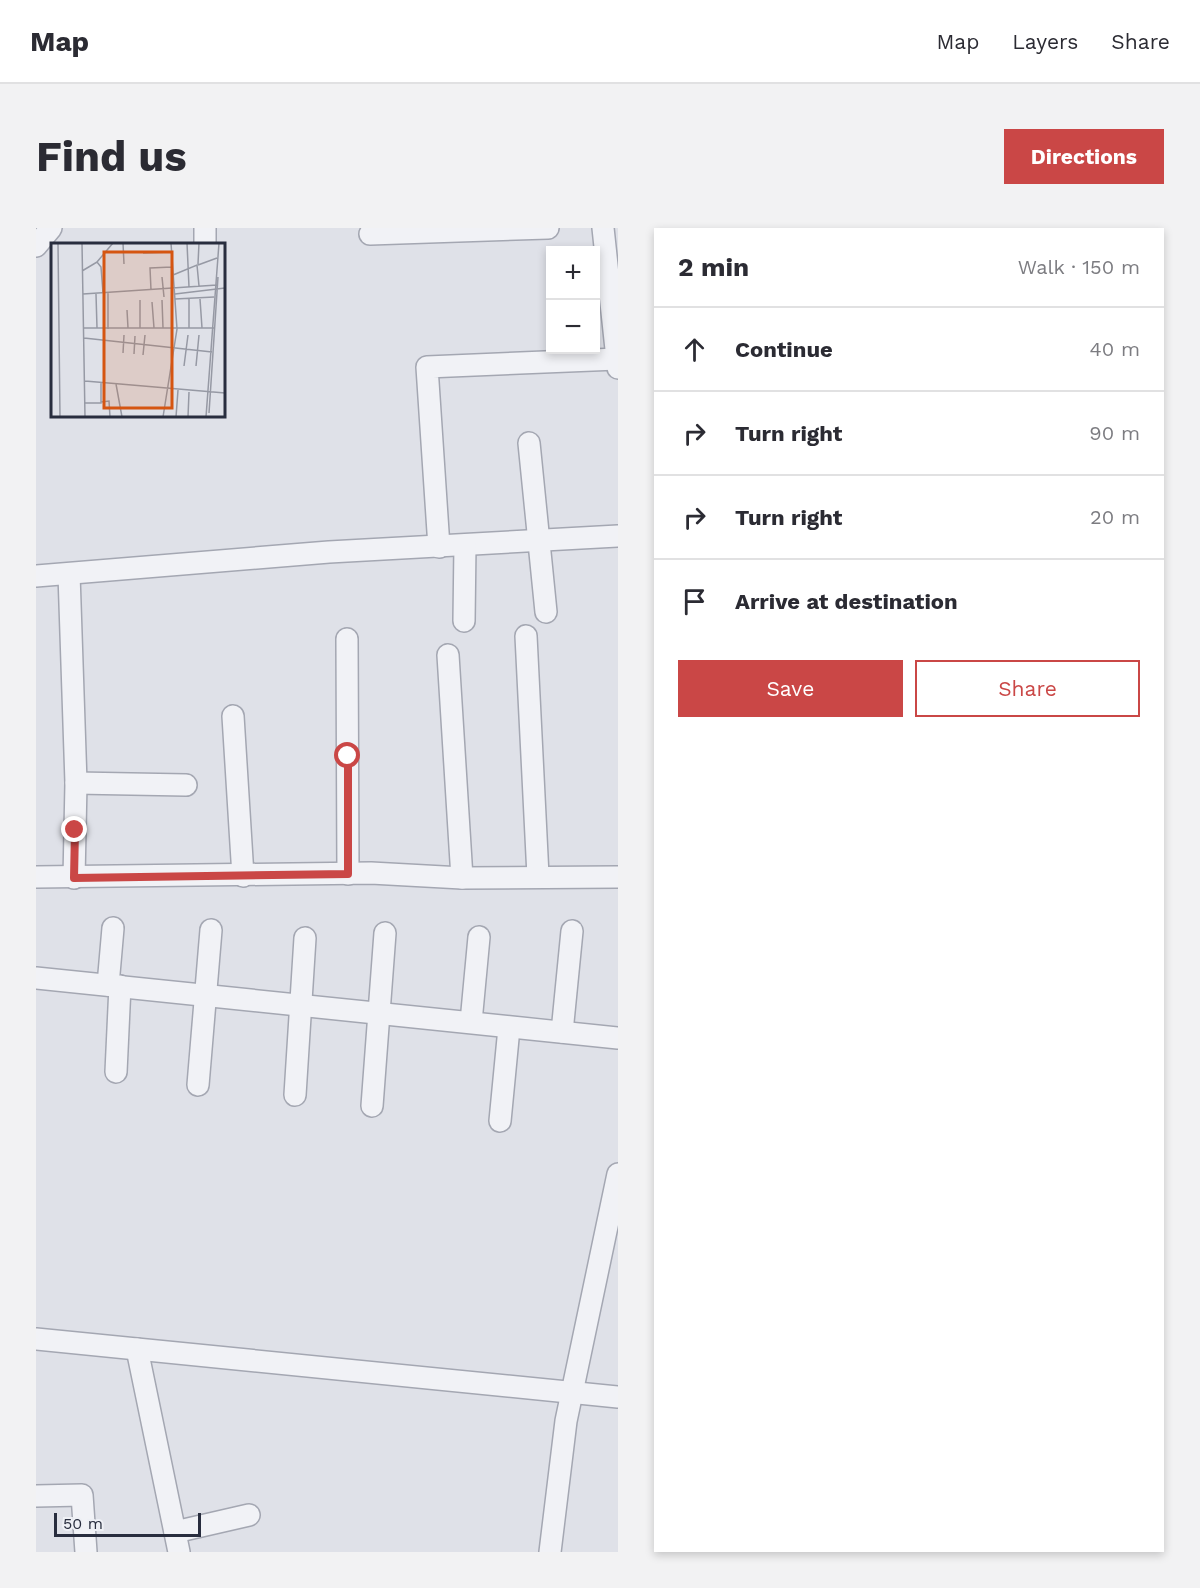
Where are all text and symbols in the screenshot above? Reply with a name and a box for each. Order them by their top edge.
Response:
text: Map [30,25,89,58]
text: Map [936,29,979,54]
text: Layers [1012,29,1078,54]
text: Share [1111,29,1170,54]
button: Directions [1004,129,1164,184]
text: Find us [36,132,187,181]
inset map [51,243,225,417]
map controls [546,246,600,354]
button: + [546,246,600,300]
text: 2 min [678,252,749,282]
text: Walk · 150 m [1018,255,1140,279]
button: − [546,300,600,354]
icon: ahead [678,333,711,366]
text: Continue [735,337,833,362]
text: 40 m [1089,337,1140,361]
icon: right [678,417,711,450]
text: Turn right [735,421,842,446]
text: 90 m [1089,421,1140,445]
icon: right [678,501,711,534]
text: Turn right [735,505,842,530]
text: 20 m [1090,505,1140,529]
icon: arrive [678,585,711,618]
text: Arrive at destination [735,589,958,614]
button: Save [678,660,903,717]
button: Share [915,660,1140,717]
route start [334,742,360,768]
route end [61,816,87,842]
scale bar [54,1510,201,1538]
text: 50 m [63,1514,103,1533]

